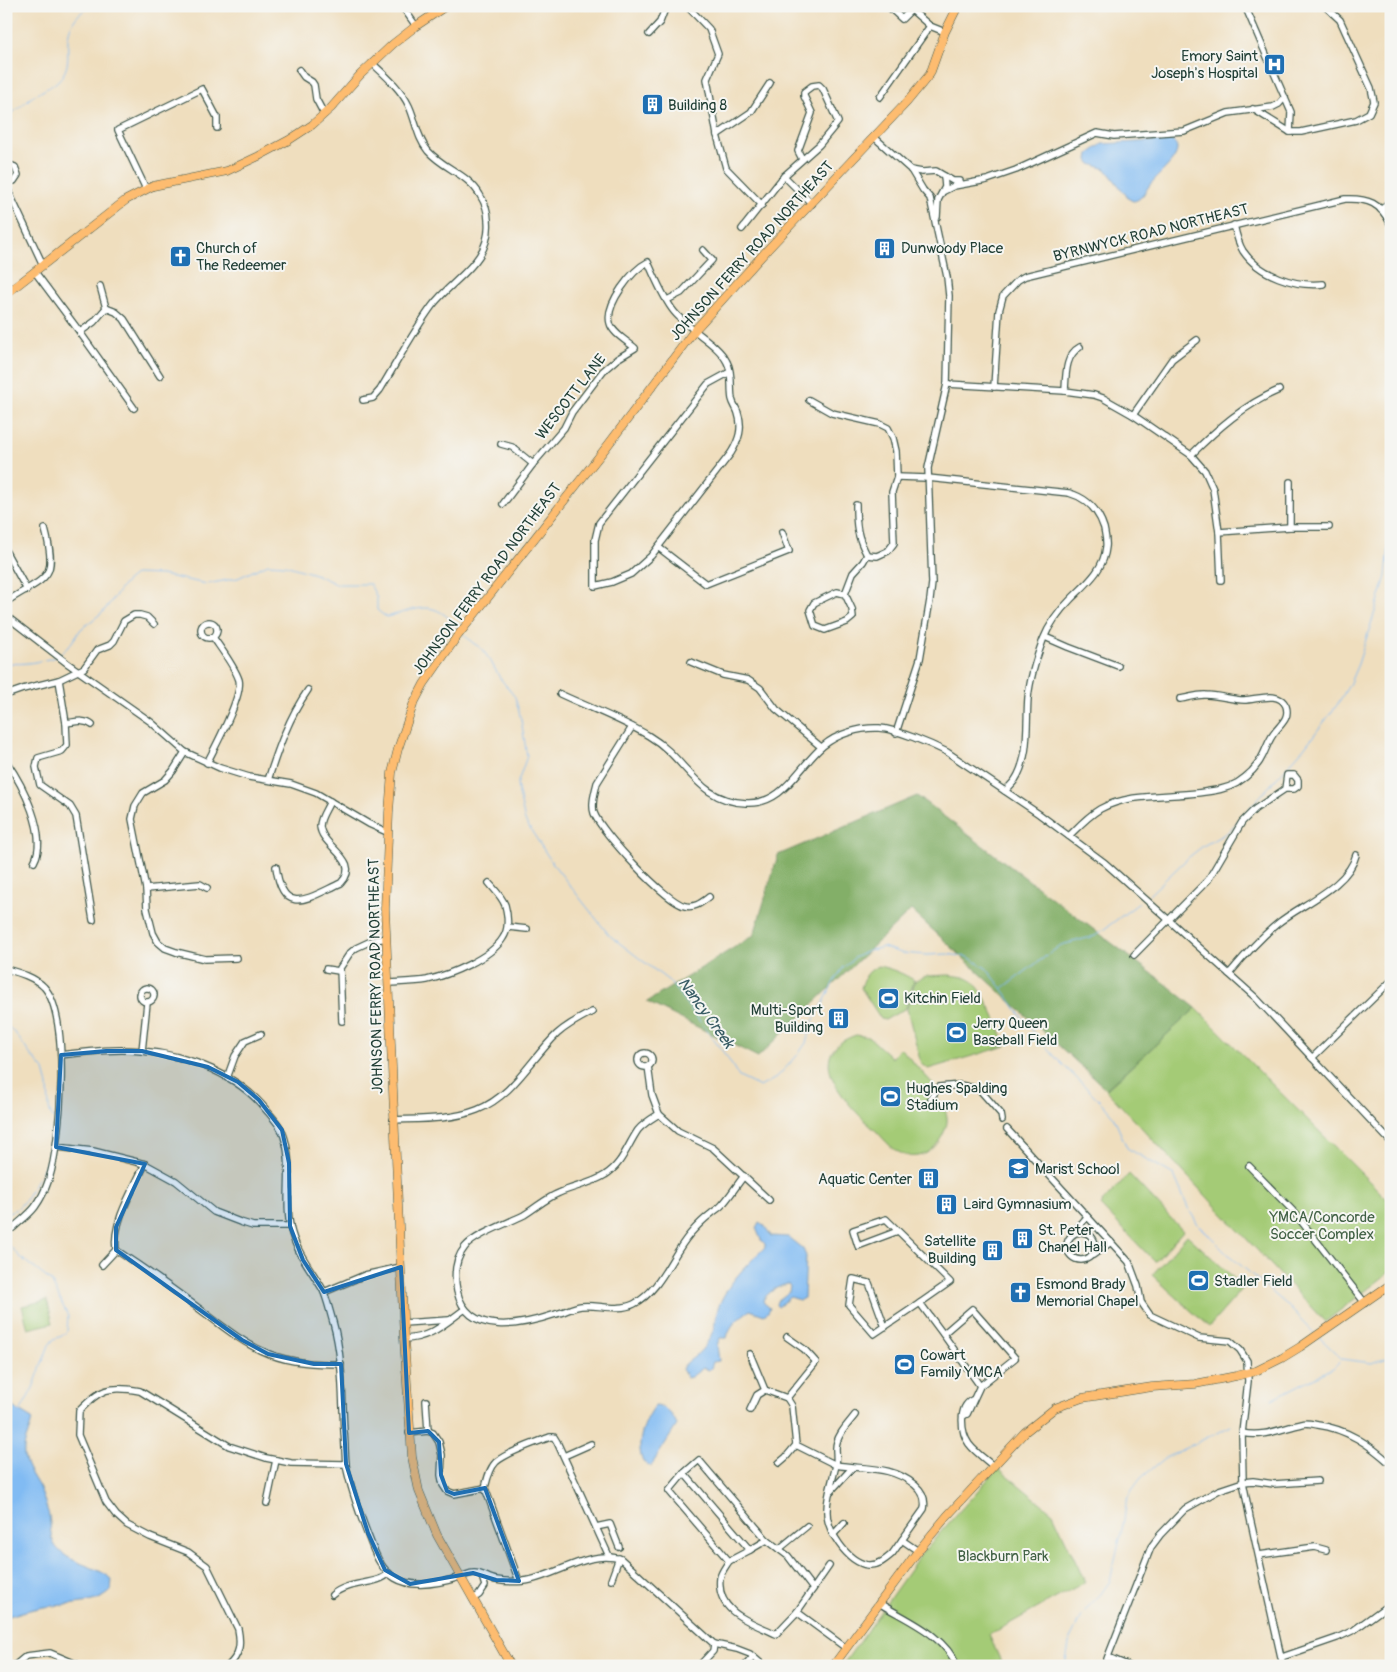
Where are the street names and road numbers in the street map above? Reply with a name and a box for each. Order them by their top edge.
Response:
street label: JOHNSON FERRY ROAD NORTHEAST [666,157,838,345]
street label: BYRNWYCK ROAD NORTHEAST [1051,200,1251,266]
street label: WESCOTT LANE [532,350,610,444]
street label: JOHNSON FERRY ROAD NORTHEAST [409,479,565,679]
street label: JOHNSON FERRY ROAD NORTHEAST [364,858,388,1094]

